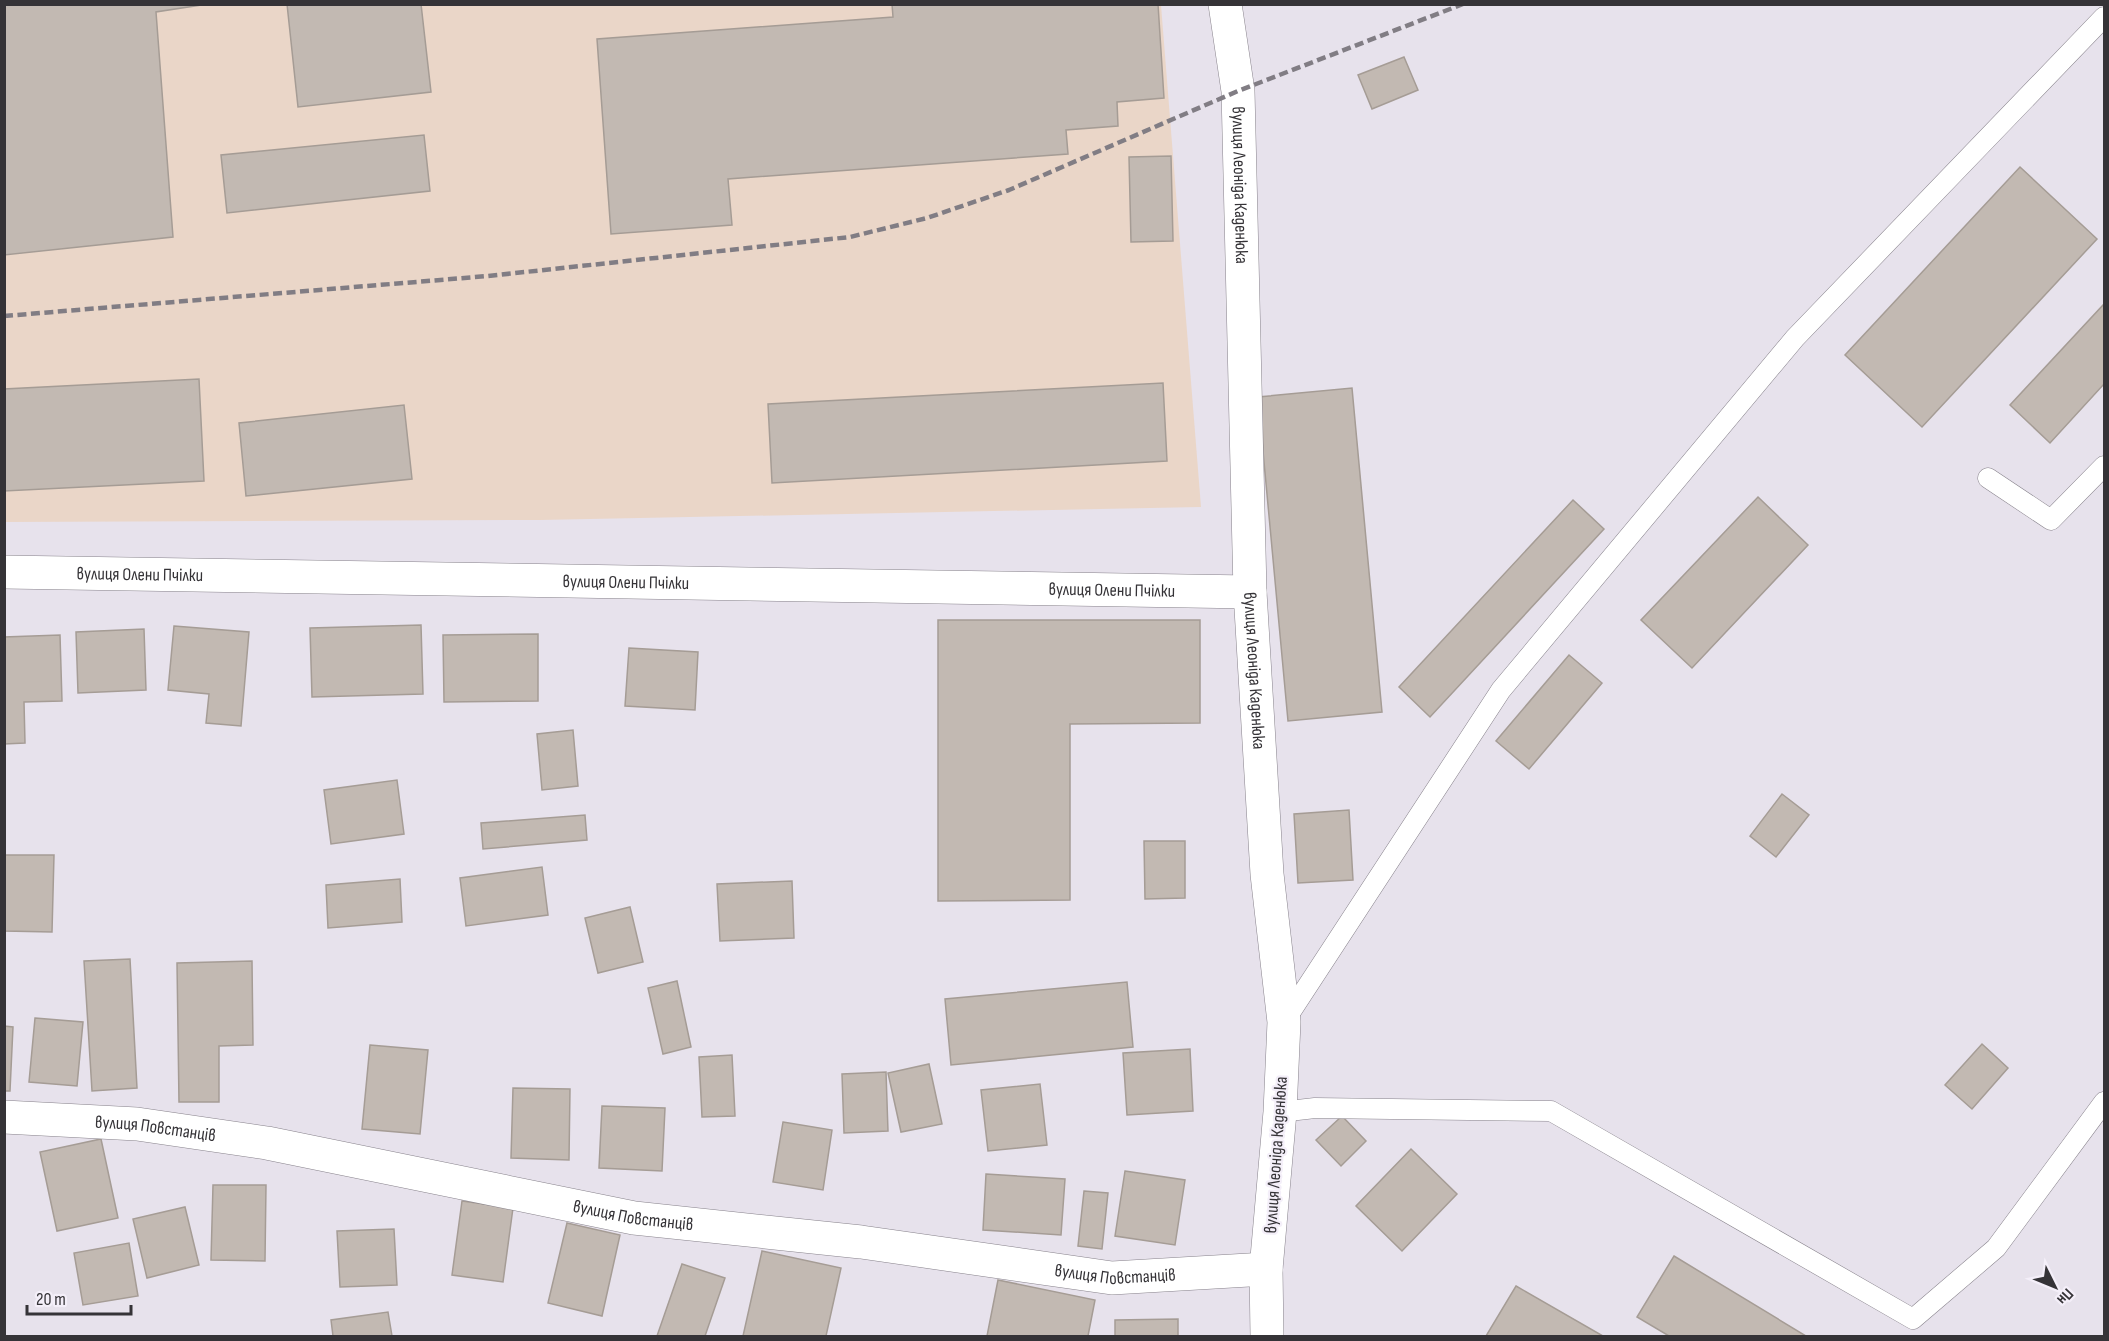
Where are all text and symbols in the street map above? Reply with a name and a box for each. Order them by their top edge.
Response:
street label: вулиця Леоніда Каденюка [1228,106,1253,264]
street label: вулиця Олени Пчілки [77,563,203,586]
street label: вулиця Олени Пчілки [562,570,689,593]
street label: вулиця Олени Пчілки [1048,578,1175,601]
street label: вулиця Леоніда Каденюка [1240,592,1270,750]
street label: вулиця Леоніда Каденюка [1260,1076,1292,1234]
street label: вулиця Повстанців [95,1111,217,1146]
street label: вулиця Повстанців [571,1195,694,1235]
north arrow [2025,1257,2085,1317]
street label: вулиця Повстанців [1053,1259,1176,1289]
scale bar [27,1278,130,1316]
text: Пн [2053,1284,2077,1308]
text: 20 m [36,1289,66,1310]

